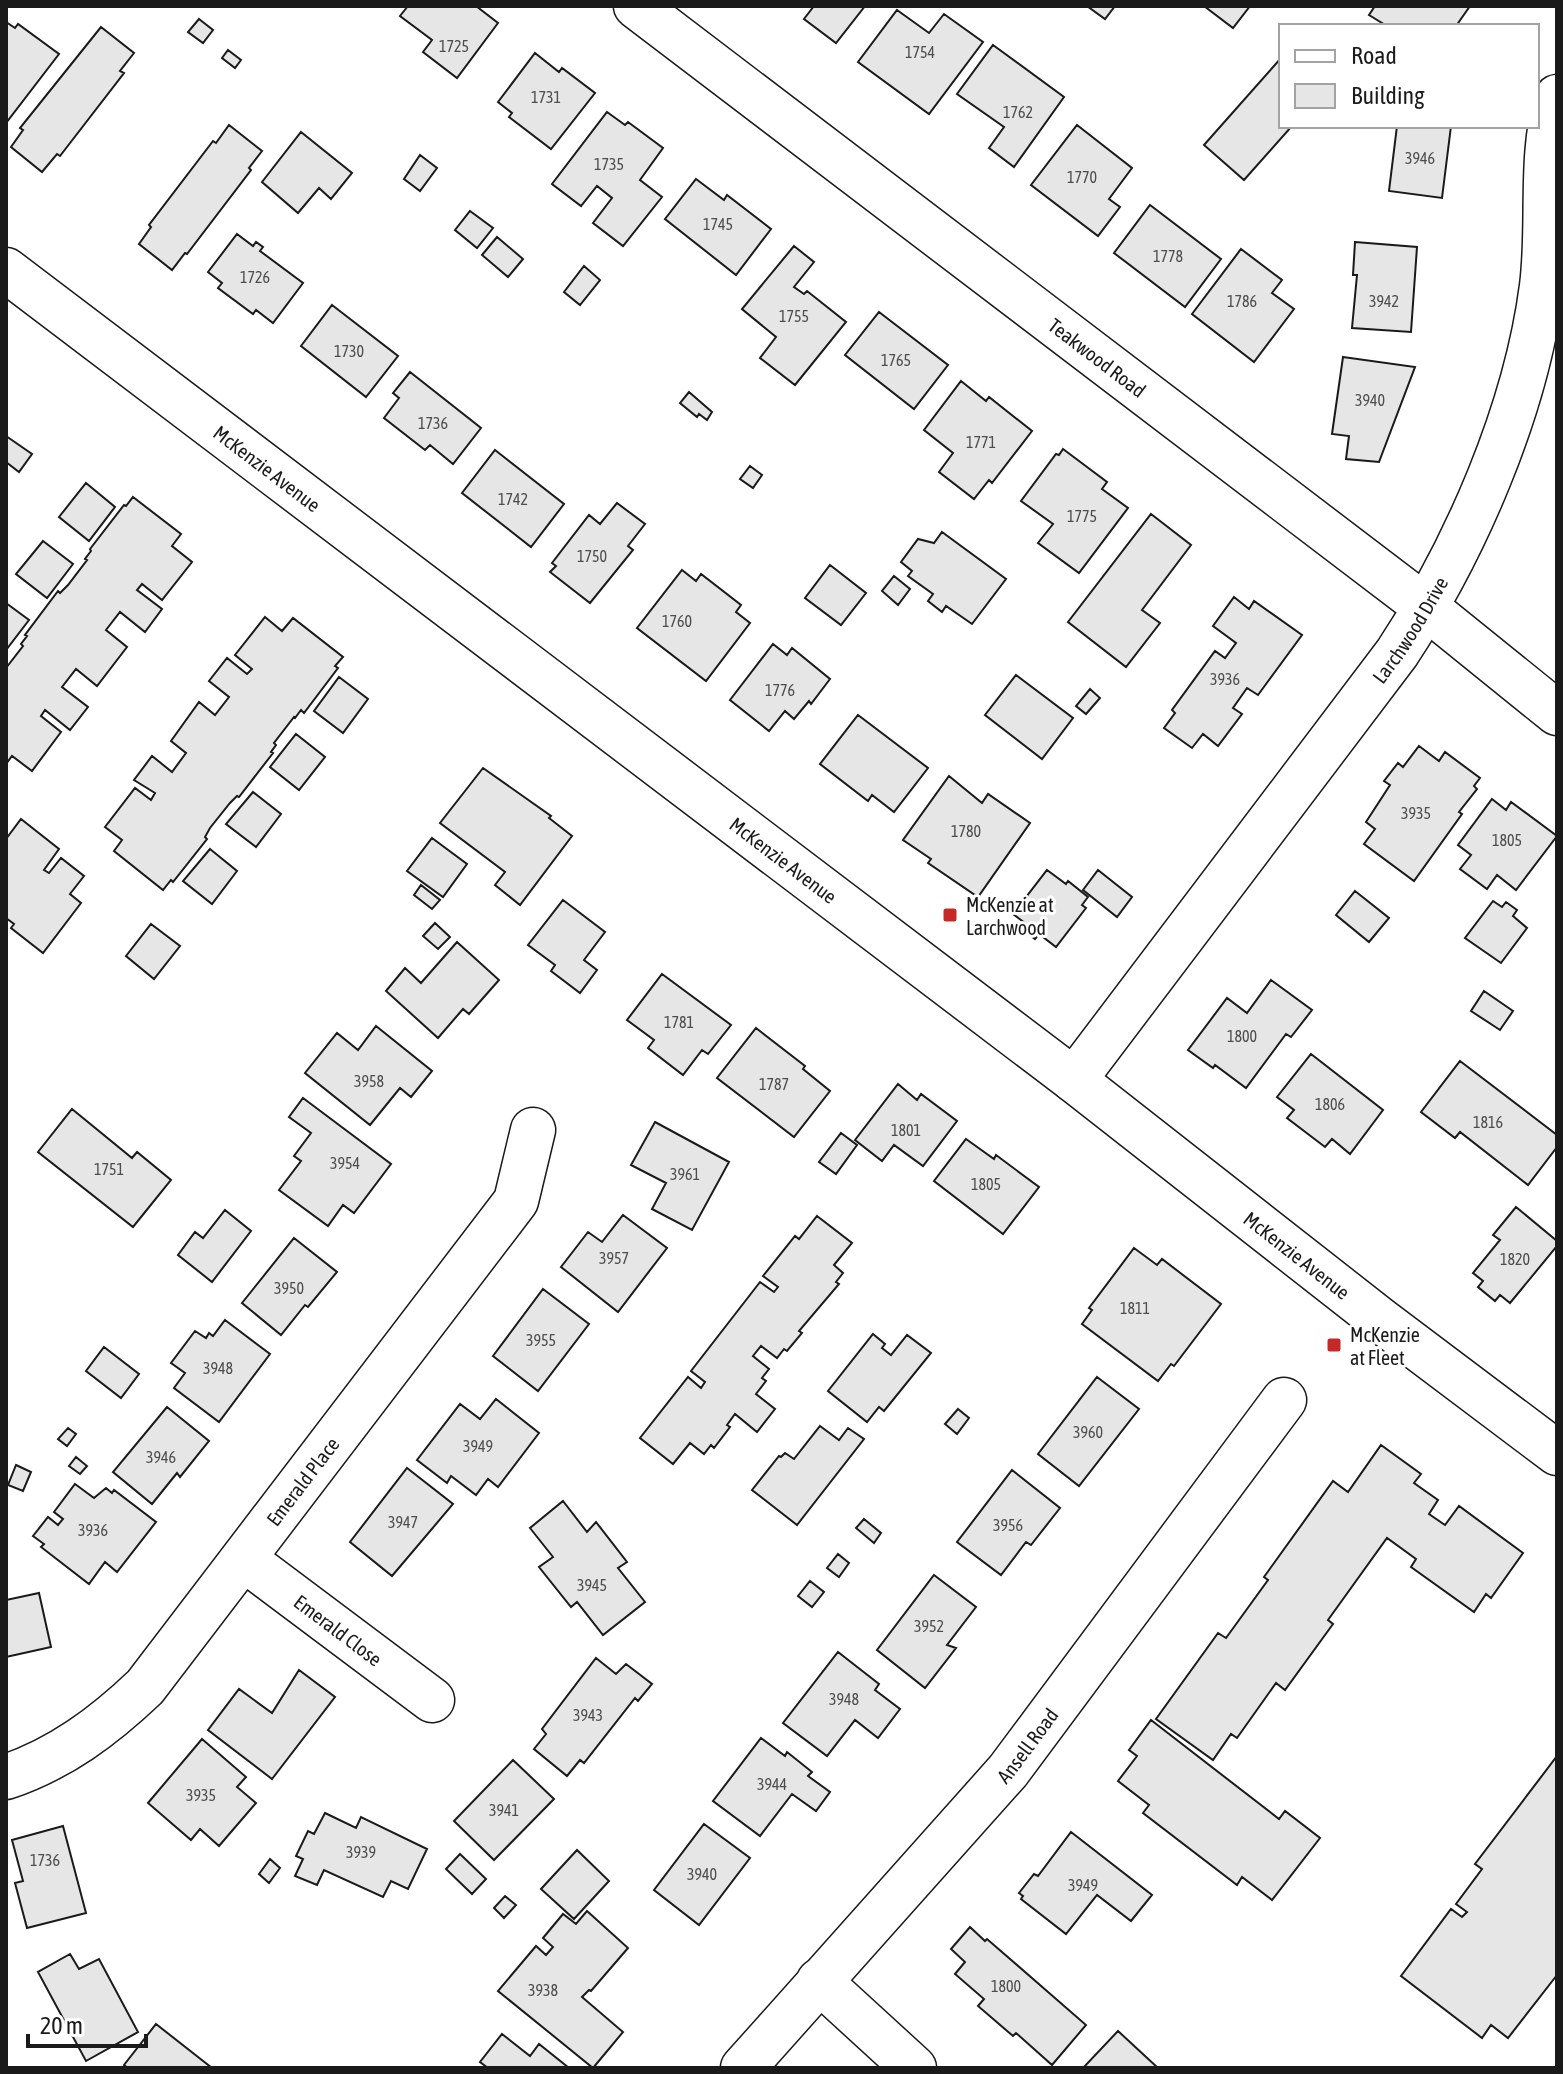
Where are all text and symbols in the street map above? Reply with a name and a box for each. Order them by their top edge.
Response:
legend [1279,24,1539,128]
house number: 1725 [439,37,469,55]
text: Road [1351,42,1397,69]
house number: 1754 [905,43,935,61]
text: Building [1351,82,1425,109]
house number: 1731 [531,88,561,106]
house number: 1762 [1003,103,1033,121]
house number: 3946 [1405,149,1435,167]
house number: 1735 [594,155,624,173]
house number: 1770 [1067,168,1097,186]
house number: 1745 [703,215,733,233]
house number: 1778 [1153,247,1183,265]
house number: 1726 [240,268,270,286]
house number: 1786 [1227,292,1257,310]
house number: 3942 [1369,292,1399,310]
house number: 1755 [779,307,809,325]
street label: Teakwood Road [1044,313,1151,401]
house number: 1730 [334,342,364,360]
house number: 1765 [881,351,911,369]
house number: 3940 [1355,391,1385,409]
house number: 1736 [418,414,448,432]
street label: McKenzie Avenue [209,420,325,516]
house number: 1771 [966,433,996,451]
house number: 1742 [498,490,528,508]
house number: 1775 [1067,507,1097,525]
house number: 1750 [577,547,607,565]
street label: Larchwood Drive [1367,573,1452,687]
house number: 1760 [662,612,692,630]
house number: 3936 [1210,670,1240,688]
house number: 1776 [765,681,795,699]
house number: 3935 [1401,804,1431,822]
street label: McKenzie Avenue [726,812,842,908]
house number: 1780 [951,822,981,840]
house number: 1805 [1492,831,1522,849]
place label: McKenzie at Larchwood [966,893,1054,939]
marker: McKenzie at Larchwood [941,906,959,924]
house number: 1781 [664,1013,694,1031]
house number: 1800 [1227,1027,1257,1045]
house number: 3958 [354,1072,384,1090]
house number: 1787 [759,1075,789,1093]
house number: 1806 [1315,1095,1345,1113]
house number: 1816 [1473,1113,1503,1131]
house number: 1801 [891,1121,921,1139]
house number: 3954 [330,1154,360,1172]
house number: 1751 [94,1160,124,1178]
house number: 3961 [670,1165,700,1183]
house number: 1805 [971,1175,1001,1193]
street label: McKenzie Avenue [1240,1206,1355,1303]
house number: 3957 [599,1249,629,1267]
house number: 1820 [1500,1250,1530,1268]
house number: 3950 [274,1279,304,1297]
house number: 1811 [1120,1299,1150,1317]
place label: McKenzie at Fleet [1350,1323,1420,1369]
house number: 3955 [526,1331,556,1349]
marker: McKenzie at Fleet [1325,1336,1343,1354]
house number: 3948 [203,1359,233,1377]
house number: 3960 [1073,1423,1103,1441]
street label: Emerald Place [261,1432,343,1530]
house number: 3949 [463,1437,493,1455]
house number: 3946 [146,1448,176,1466]
house number: 3947 [388,1513,418,1531]
house number: 3956 [993,1516,1023,1534]
house number: 3936 [78,1521,108,1539]
house number: 3945 [577,1576,607,1594]
street label: Emerald Close [290,1589,387,1670]
house number: 3952 [914,1617,944,1635]
house number: 3948 [829,1690,859,1708]
street label: Ansell Road [992,1703,1062,1787]
house number: 3943 [573,1706,603,1724]
house number: 3944 [757,1775,787,1793]
house number: 3935 [186,1786,216,1804]
house number: 3941 [489,1801,519,1819]
house number: 3939 [346,1843,376,1861]
house number: 1736 [30,1851,60,1869]
house number: 3940 [687,1865,717,1883]
house number: 3949 [1068,1876,1098,1894]
house number: 1800 [991,1977,1021,1995]
house number: 3938 [528,1981,558,1999]
scale bar [28,1998,146,2048]
text: 20 m [40,2012,83,2039]

